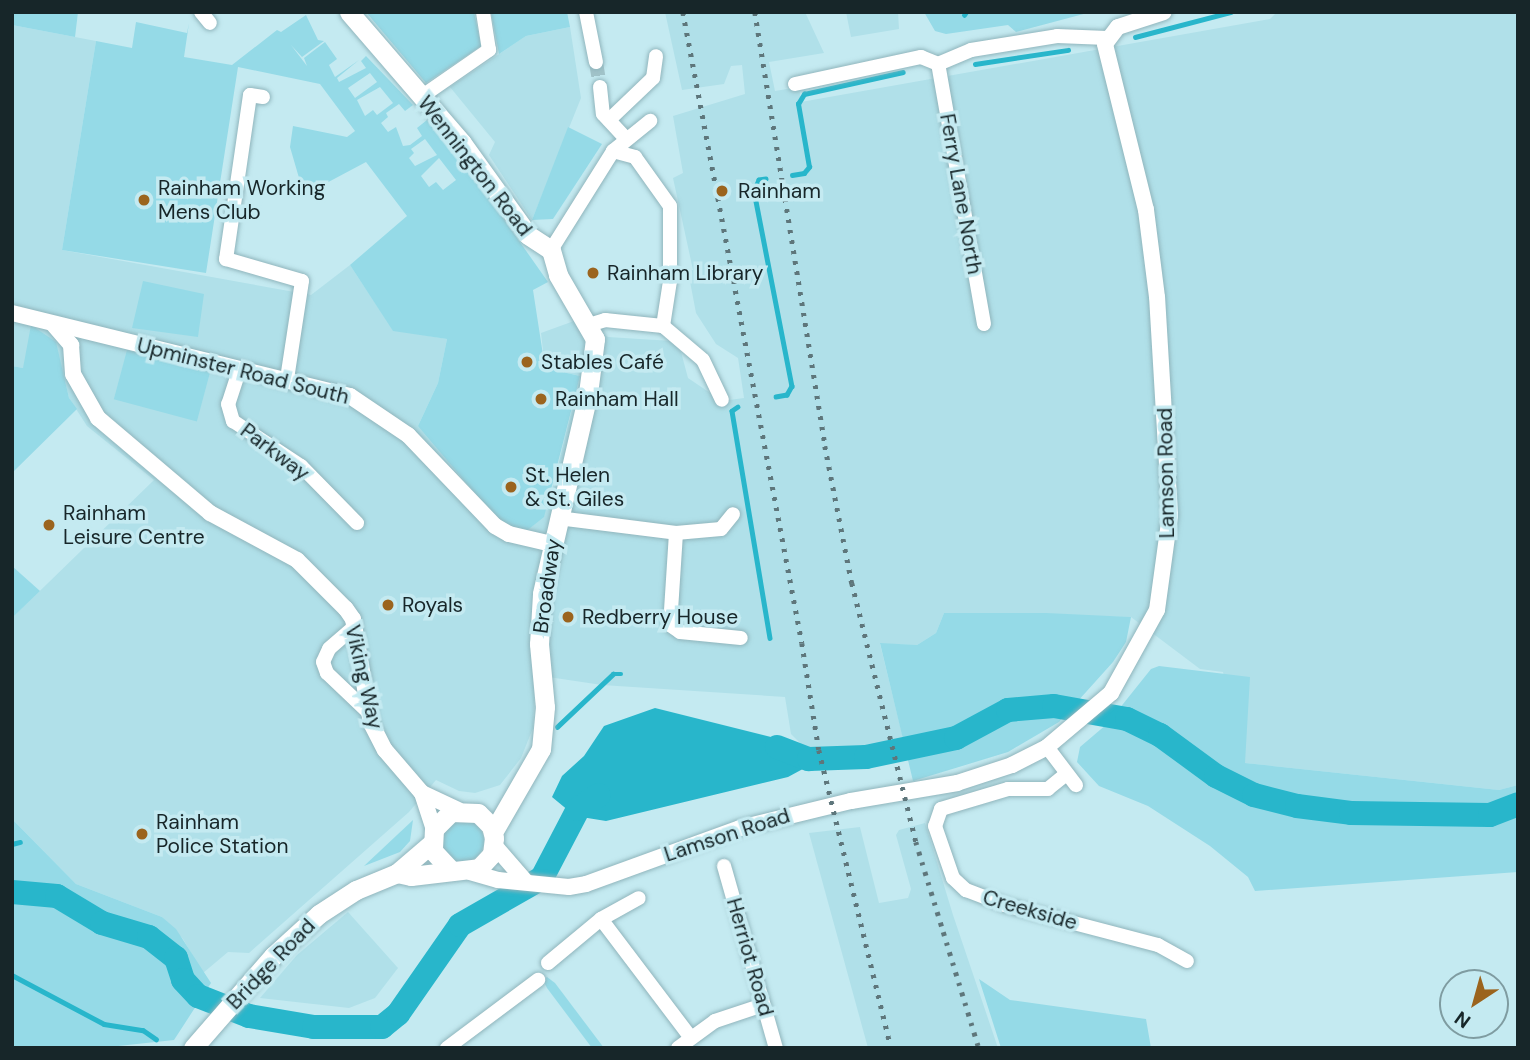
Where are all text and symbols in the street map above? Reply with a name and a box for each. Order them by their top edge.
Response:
street label: Wennington Road [412,91,538,241]
street label: Ferry Lane North [934,112,988,276]
place label: Rainham Working Mens Club [158,175,325,225]
place label: Rainham [738,178,821,204]
marker: Rainham [712,181,732,201]
marker: Rainham Working Mens Club [136,192,152,208]
place label: Rainham Library [607,260,763,286]
marker: Rainham Library [585,265,601,281]
street label: Upminster Road South [134,332,352,410]
place label: Stables Café [541,349,664,375]
marker: Stables Café [519,354,535,370]
place label: Rainham Hall [555,386,679,412]
marker: Rainham Hall [533,391,549,407]
street label: Lamson Road [1152,407,1180,539]
street label: Parkway [236,418,314,486]
place label: St. Helen & St. Giles [525,462,624,512]
marker: St. Helen & St. Giles [503,479,519,495]
place label: Rainham Leisure Centre [63,500,205,550]
marker: Rainham Leisure Centre [41,517,57,533]
street label: Broadway [528,537,566,635]
place label: Royals [402,592,463,618]
marker: Royals [380,597,396,613]
place label: Redberry House [582,604,738,630]
marker: Redberry House [560,609,576,625]
street label: Viking Way [340,622,388,732]
street label: Lamson Road [661,803,793,867]
place label: Rainham Police Station [156,809,289,859]
marker: Rainham Police Station [134,826,150,842]
street label: Creekside [980,885,1080,935]
street label: Herriot Road [721,895,779,1019]
street label: Bridge Road [222,913,320,1015]
north arrow [1439,969,1509,1039]
text: N [1450,1006,1475,1034]

